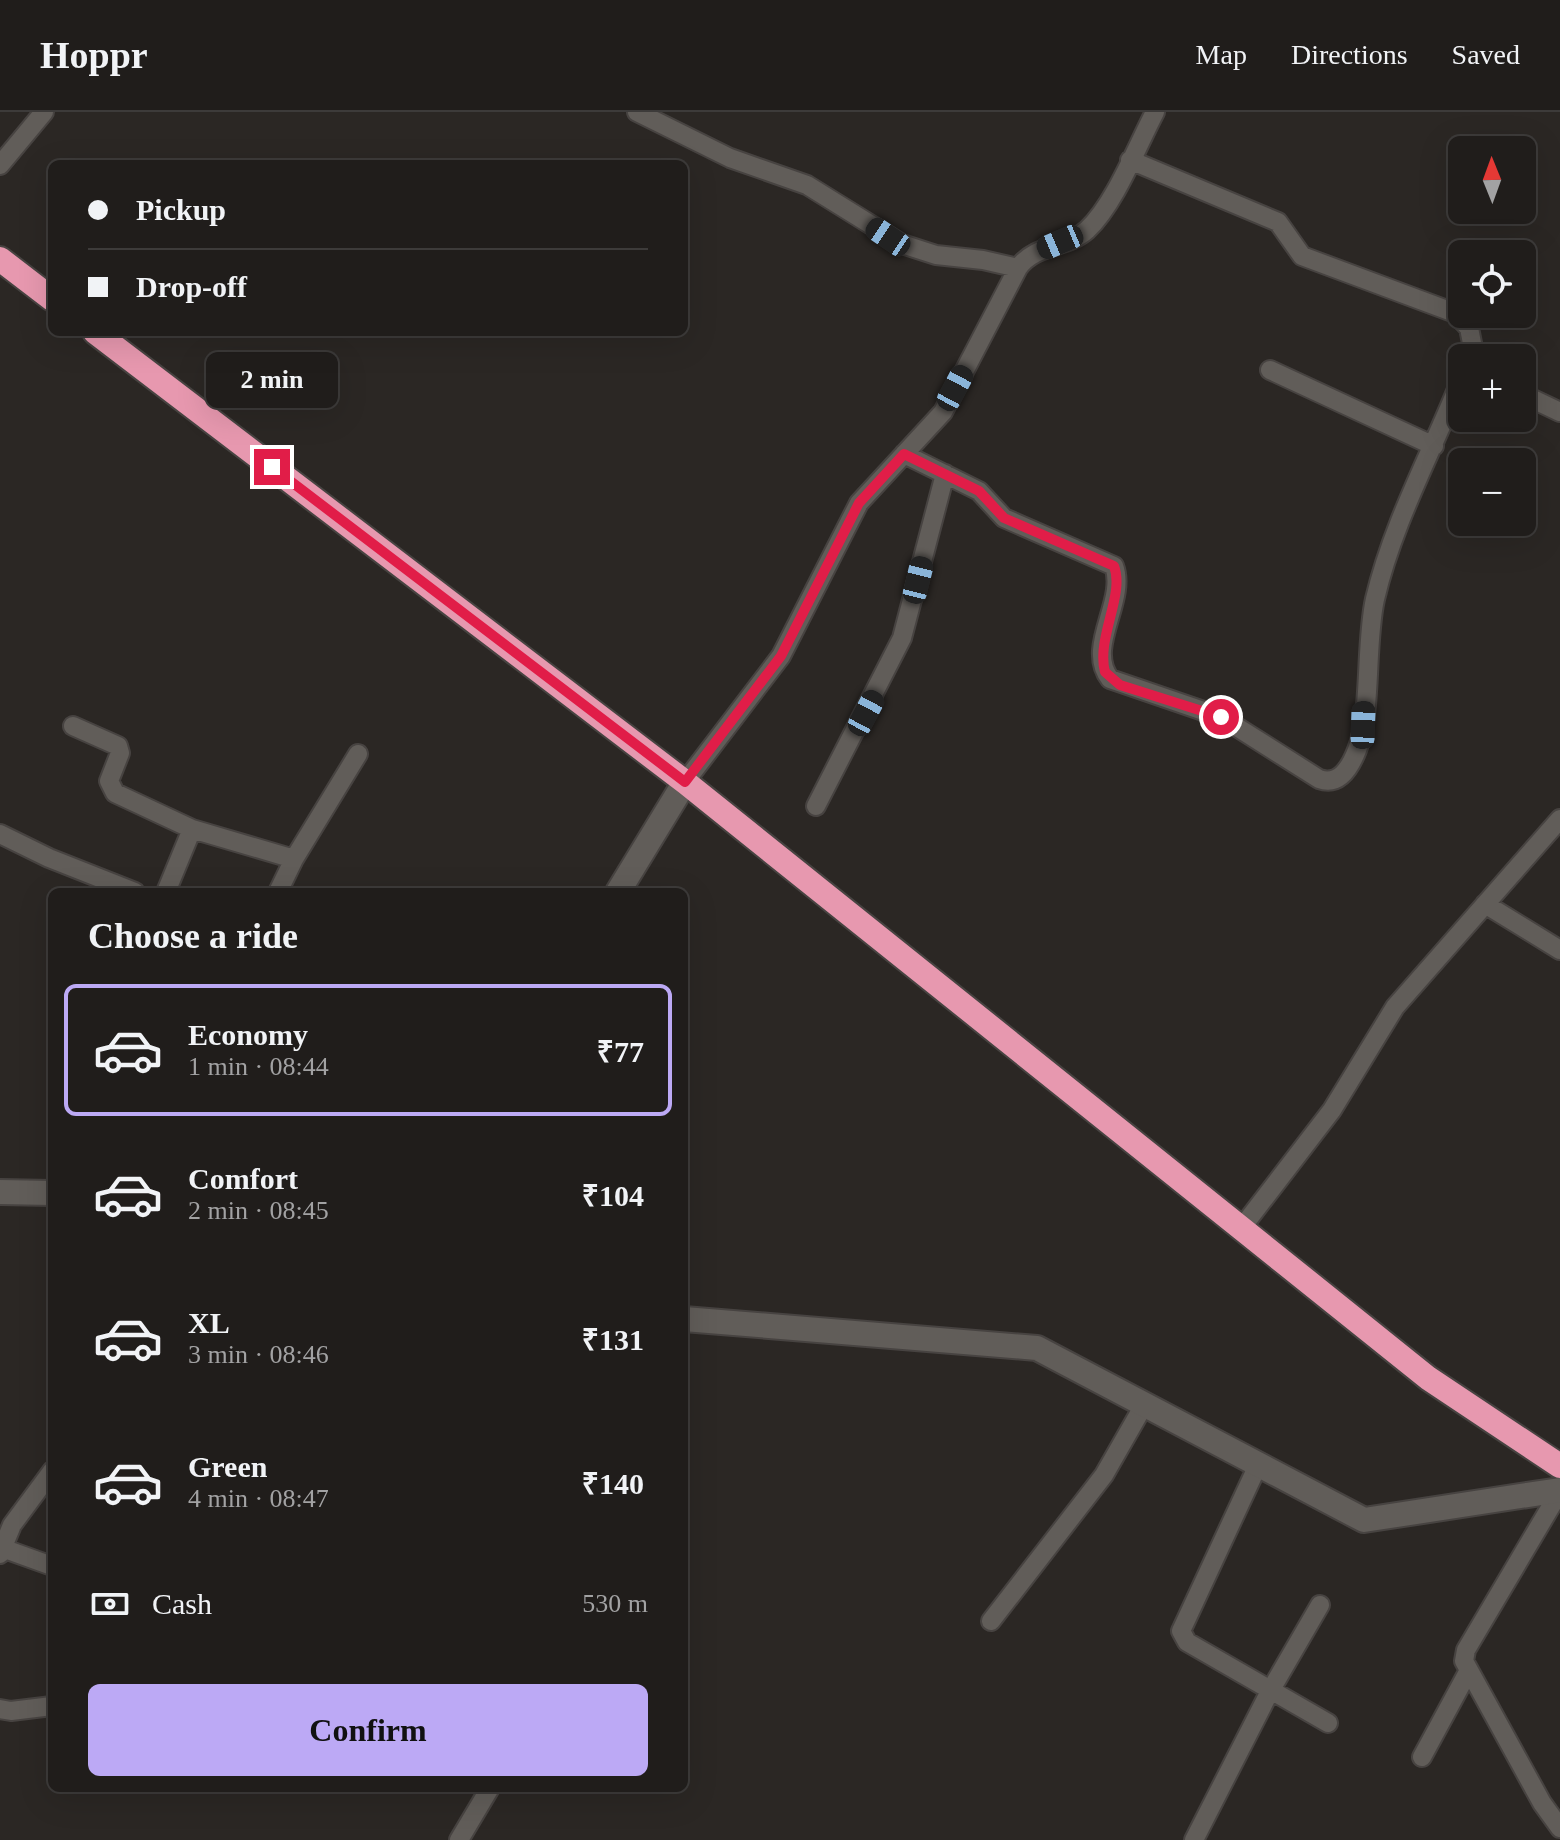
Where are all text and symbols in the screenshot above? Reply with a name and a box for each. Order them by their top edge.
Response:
text: Hoppr [40,34,148,76]
text: Map [1196,39,1247,70]
text: Directions [1291,39,1408,70]
text: Saved [1452,39,1520,70]
north arrow [1448,136,1536,224]
map controls [1448,136,1536,536]
text: Pickup [136,193,226,226]
car [861,214,915,260]
car [1033,222,1087,262]
button: locate [1448,240,1536,328]
text: Drop-off [136,270,247,303]
button: + [1448,344,1536,432]
callout: 2 min [206,351,338,407]
car [933,361,977,415]
text: 2 min [241,365,303,394]
button: − [1448,448,1536,536]
route end [254,449,290,485]
car [901,554,935,606]
car [844,686,888,740]
route start [1203,699,1239,735]
car [1350,701,1376,749]
text: Choose a ride [88,916,298,956]
icon: car [92,1014,164,1086]
text: Economy [188,1018,308,1051]
text: ₹77 [597,1035,644,1068]
text: 1 min · 08:44 [188,1052,329,1081]
icon: car [92,1158,164,1230]
text: Comfort [188,1162,298,1195]
text: ₹104 [582,1179,644,1212]
text: 2 min · 08:45 [188,1196,329,1225]
icon: car [92,1302,164,1374]
text: XL [188,1306,230,1339]
text: ₹131 [582,1323,644,1356]
text: 3 min · 08:46 [188,1340,329,1369]
icon: car [92,1446,164,1518]
text: Green [188,1450,267,1483]
text: ₹140 [582,1467,644,1500]
text: 4 min · 08:47 [188,1484,329,1513]
icon: cash [88,1582,132,1626]
text: Cash [152,1587,212,1620]
text: 530 m [582,1589,648,1618]
button: Confirm [88,1684,648,1776]

